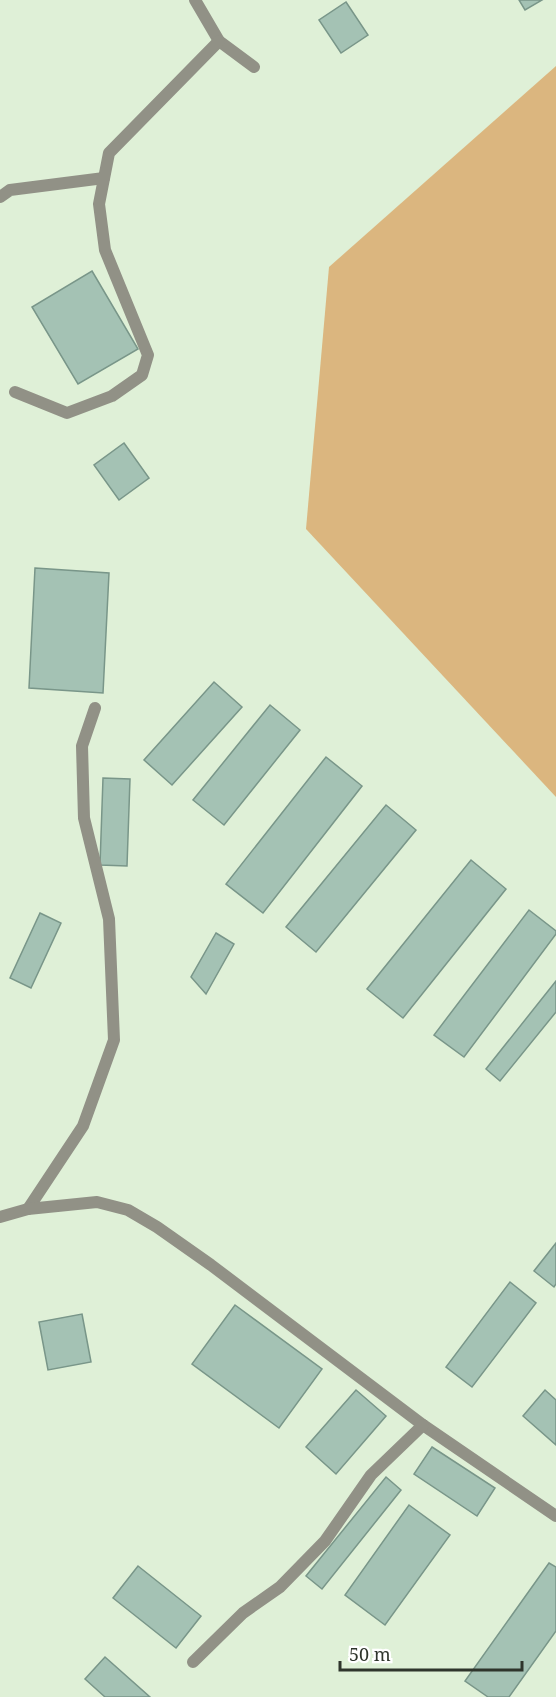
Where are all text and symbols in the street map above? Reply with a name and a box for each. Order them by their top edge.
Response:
scale bar [340,1634,522,1672]
text: 50 m [349,1642,391,1666]

